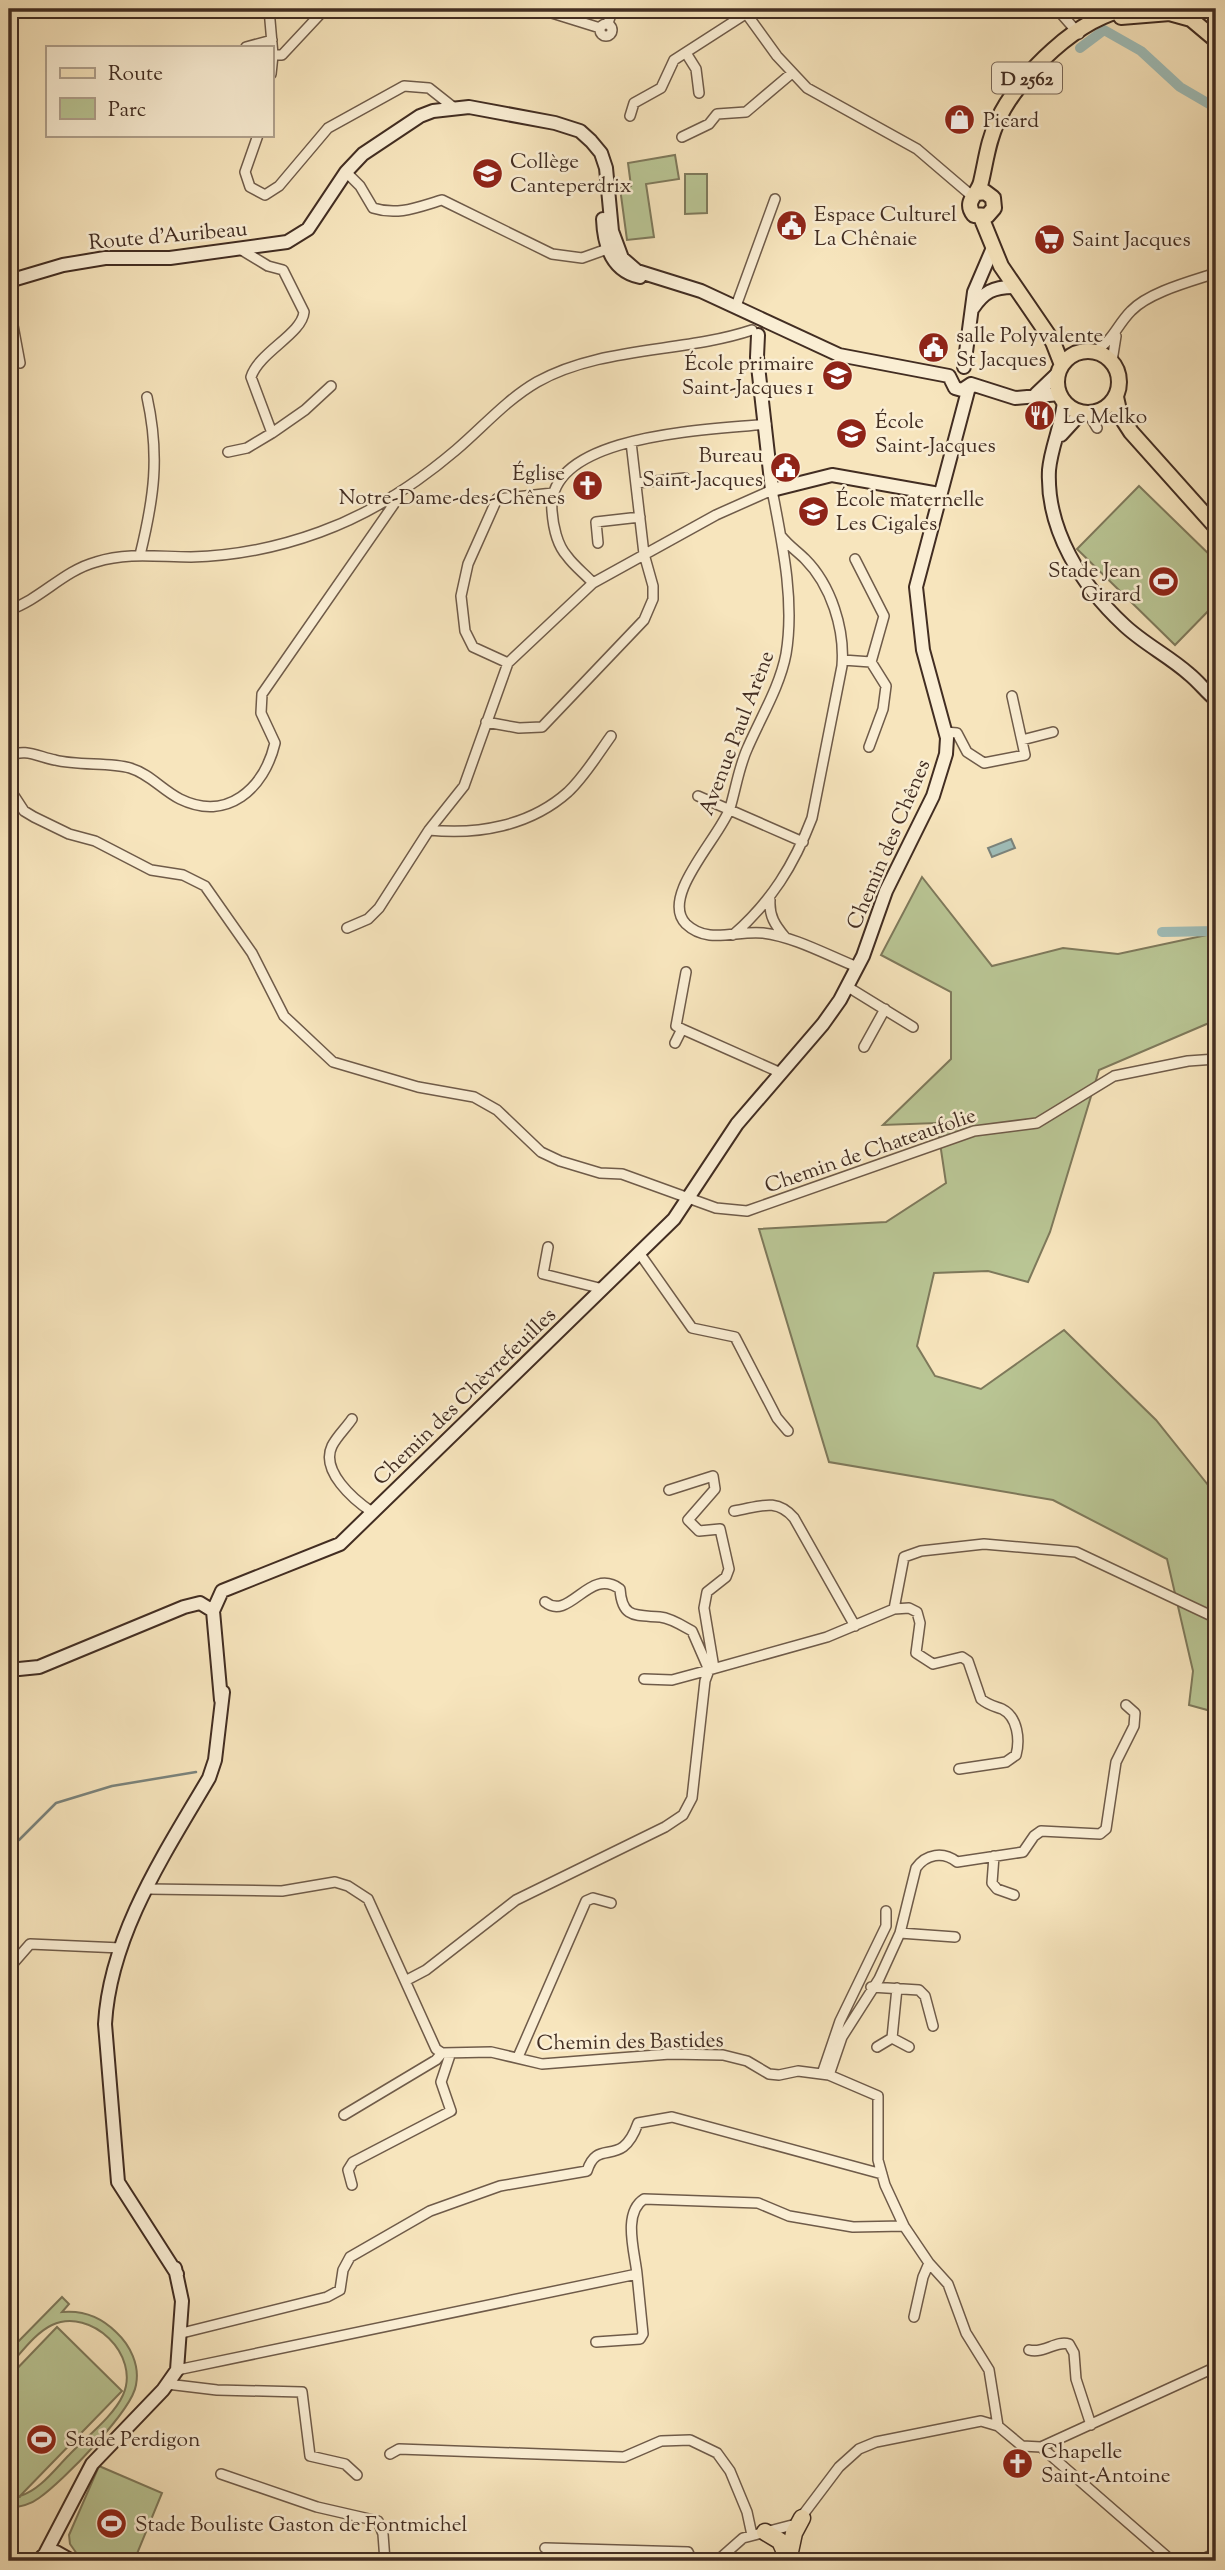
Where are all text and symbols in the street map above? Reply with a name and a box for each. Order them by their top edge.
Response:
legend [46,46,273,136]
text: Route [108,60,163,90]
road number: D 2562 [992,62,1062,94]
text: Parc [108,96,146,126]
shop icon: Picard [943,103,977,137]
place label: Picard [983,107,1039,137]
place label: Collège Canteperdrix [510,148,632,202]
school or university icon: Collège Canteperdrix [470,156,504,190]
place label: Espace Culturel La Chênaie [814,201,957,255]
public building icon: Espace Culturel La Chênaie [774,209,808,243]
street label: Route d'Auribeau [88,215,249,259]
supermarket icon: Saint Jacques [1032,222,1066,256]
place label: Saint Jacques [1072,226,1191,256]
place label: salle Polyvalente St Jacques [956,322,1103,376]
public building icon: salle Polyvalente St Jacques [916,330,950,364]
place label: École primaire Saint-Jacques 1 [682,350,814,404]
school or university icon: École primaire Saint-Jacques 1 [820,358,854,392]
restaurant icon: Le Melko [1023,399,1057,433]
place label: Le Melko [1063,403,1147,433]
place label: École Saint-Jacques [875,408,996,462]
school or university icon: École Saint-Jacques [835,416,869,450]
place label: Bureau Saint-Jacques [642,442,763,496]
public building icon: Bureau Saint-Jacques [769,450,803,484]
place label: Église Notre-Dame-des-Chênes [339,460,565,514]
church icon: Église Notre-Dame-des-Chênes [571,468,605,502]
place label: École maternelle Les Cigales [836,486,984,540]
school or university icon: École maternelle Les Cigales [796,494,830,528]
place label: Stade Jean Girard [1048,557,1141,611]
sports icon: Stade Jean Girard [1147,565,1181,599]
street label: Avenue Paul Arène [693,647,783,820]
street label: Chemin des Chênes [840,755,939,935]
street label: Chemin de Chateaufolie [761,1102,980,1202]
street label: Chemin des Chèvrefeuilles [367,1302,564,1493]
street label: Chemin des Bastides [536,2026,724,2060]
sports icon: Stade Perdigon [25,2422,59,2456]
place label: Stade Perdigon [65,2426,200,2456]
place label: Chapelle Saint-Antoine [1041,2438,1171,2492]
church icon: Chapelle Saint-Antoine [1001,2446,1035,2480]
sports icon: Stade Bouliste Gaston de Fontmichel [95,2507,129,2541]
place label: Stade Bouliste Gaston de Fontmichel [135,2511,468,2541]

